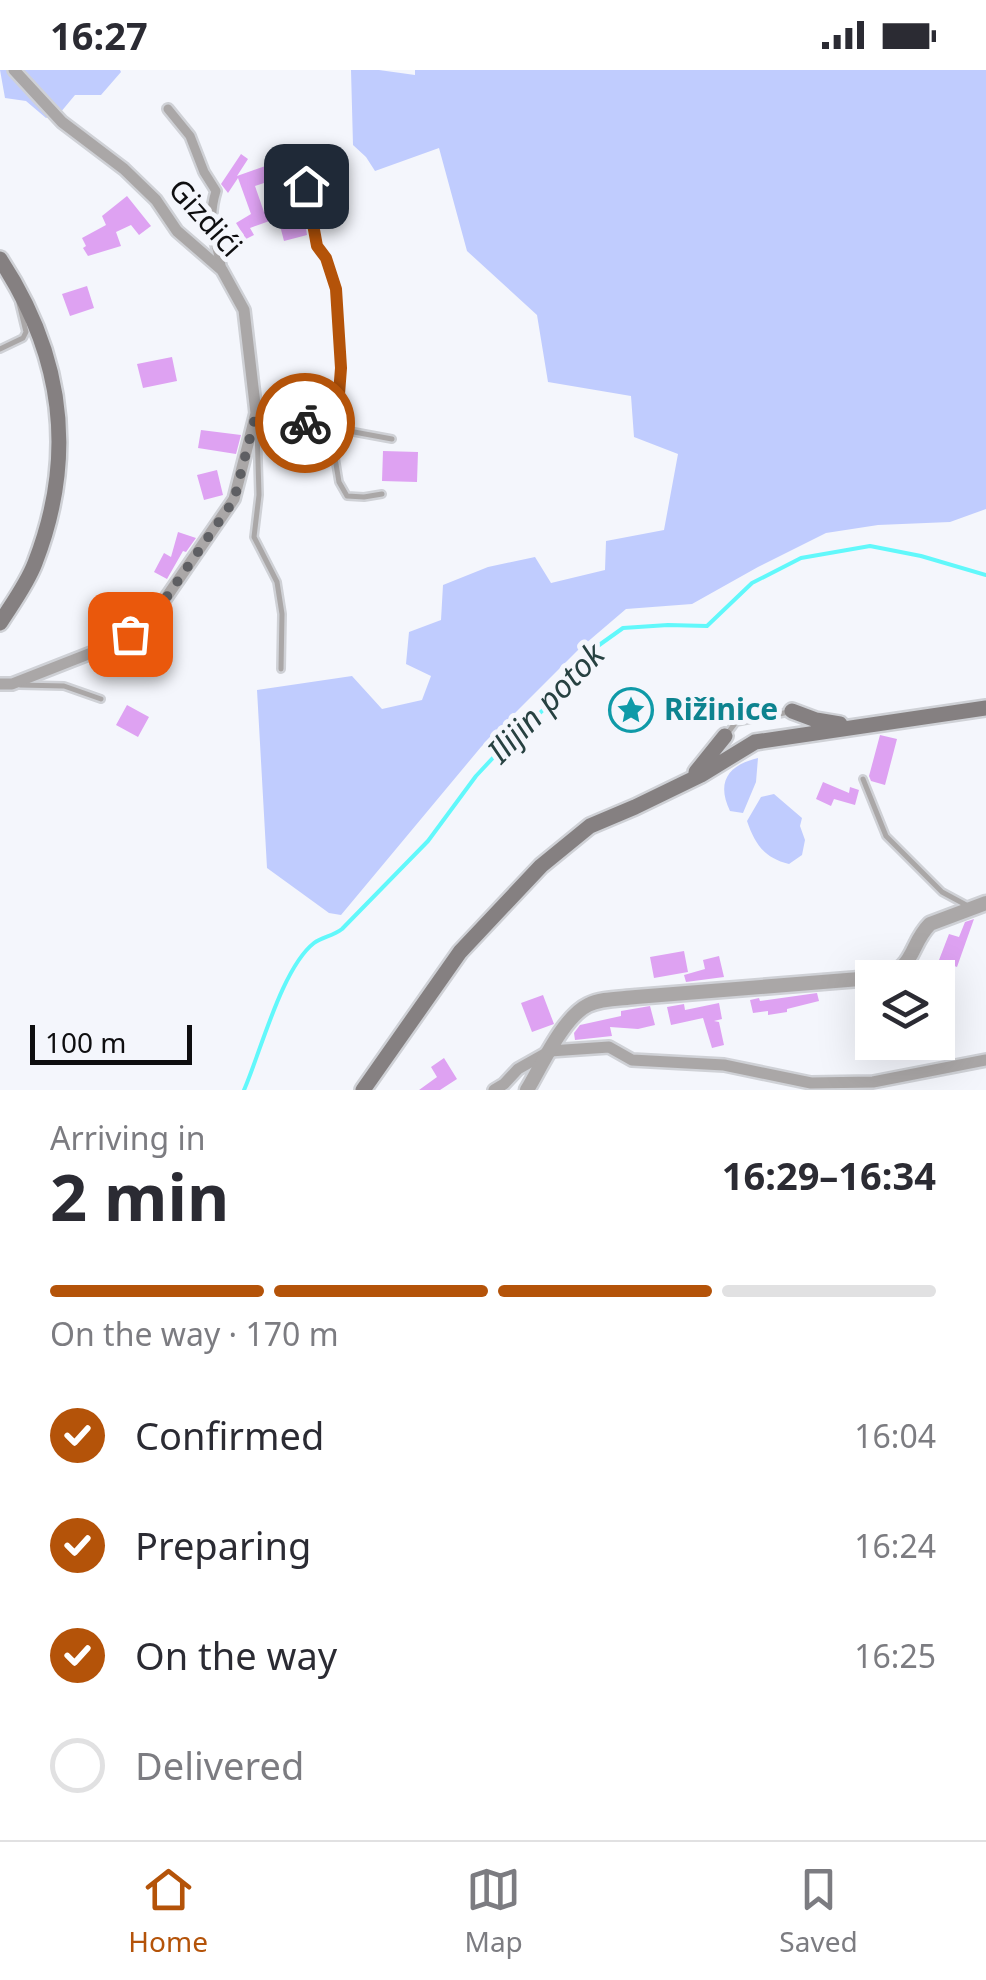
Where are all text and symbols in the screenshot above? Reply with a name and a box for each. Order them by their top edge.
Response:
text: 16:27 [50,9,148,61]
pin [264,144,349,229]
icon: home [279,159,334,214]
street label: Gizdići [160,169,252,265]
courier [255,373,355,473]
icon: bike [278,396,333,451]
pin [88,592,173,677]
icon: bag [103,607,158,662]
water label: Ilijin potok [476,632,614,772]
place icon: Rižinice [608,687,654,733]
place label: Rižinice [664,688,778,729]
map controls [855,960,955,1060]
button: layers [855,960,955,1060]
scale bar [30,1020,192,1064]
text: 100 m [45,1023,127,1061]
text: Arriving in [50,1116,205,1159]
text: 16:29–16:34 [722,1149,936,1201]
text: 2 min [50,1152,229,1240]
text: On the way · 170 m [50,1312,339,1355]
icon: check [50,1408,105,1463]
text: Confirmed [135,1409,324,1461]
text: 16:04 [854,1414,936,1457]
icon: check [50,1518,105,1573]
text: Preparing [135,1519,311,1571]
text: 16:24 [854,1524,936,1567]
icon: check [50,1628,105,1683]
text: On the way [135,1629,337,1681]
text: 16:25 [854,1634,936,1677]
text: Delivered [135,1739,304,1791]
tab: Home [128,1862,208,1960]
tab: Map [464,1862,523,1960]
tab: Saved [779,1862,858,1960]

